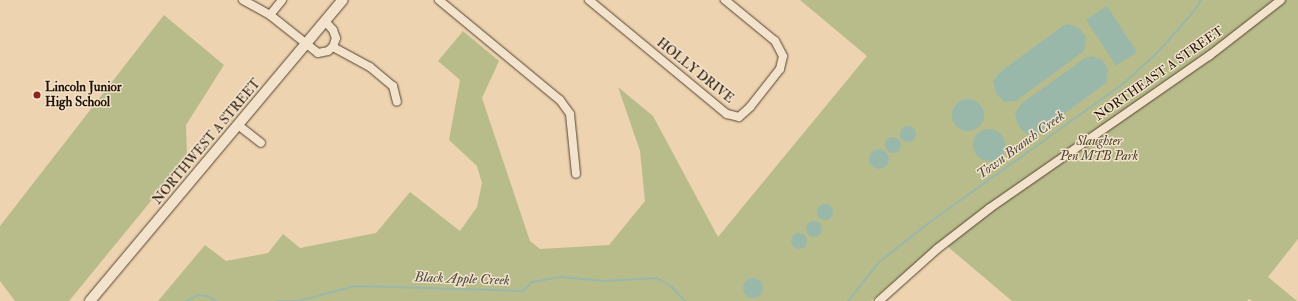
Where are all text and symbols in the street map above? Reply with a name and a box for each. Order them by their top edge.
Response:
street label: NORTHEAST A STREET [1091,23,1227,125]
street label: HOLLY DRIVE [653,35,737,107]
street label: NORTHWEST A STREET [150,76,264,208]
place label: Lincoln Junior High School [45,80,122,111]
marker: Lincoln Junior High School [32,90,42,100]
water label: Town Branch Creek [974,108,1068,182]
park label: Slaughter Pen MTB Park [1060,134,1138,165]
water label: Black Apple Creek [414,269,510,289]

